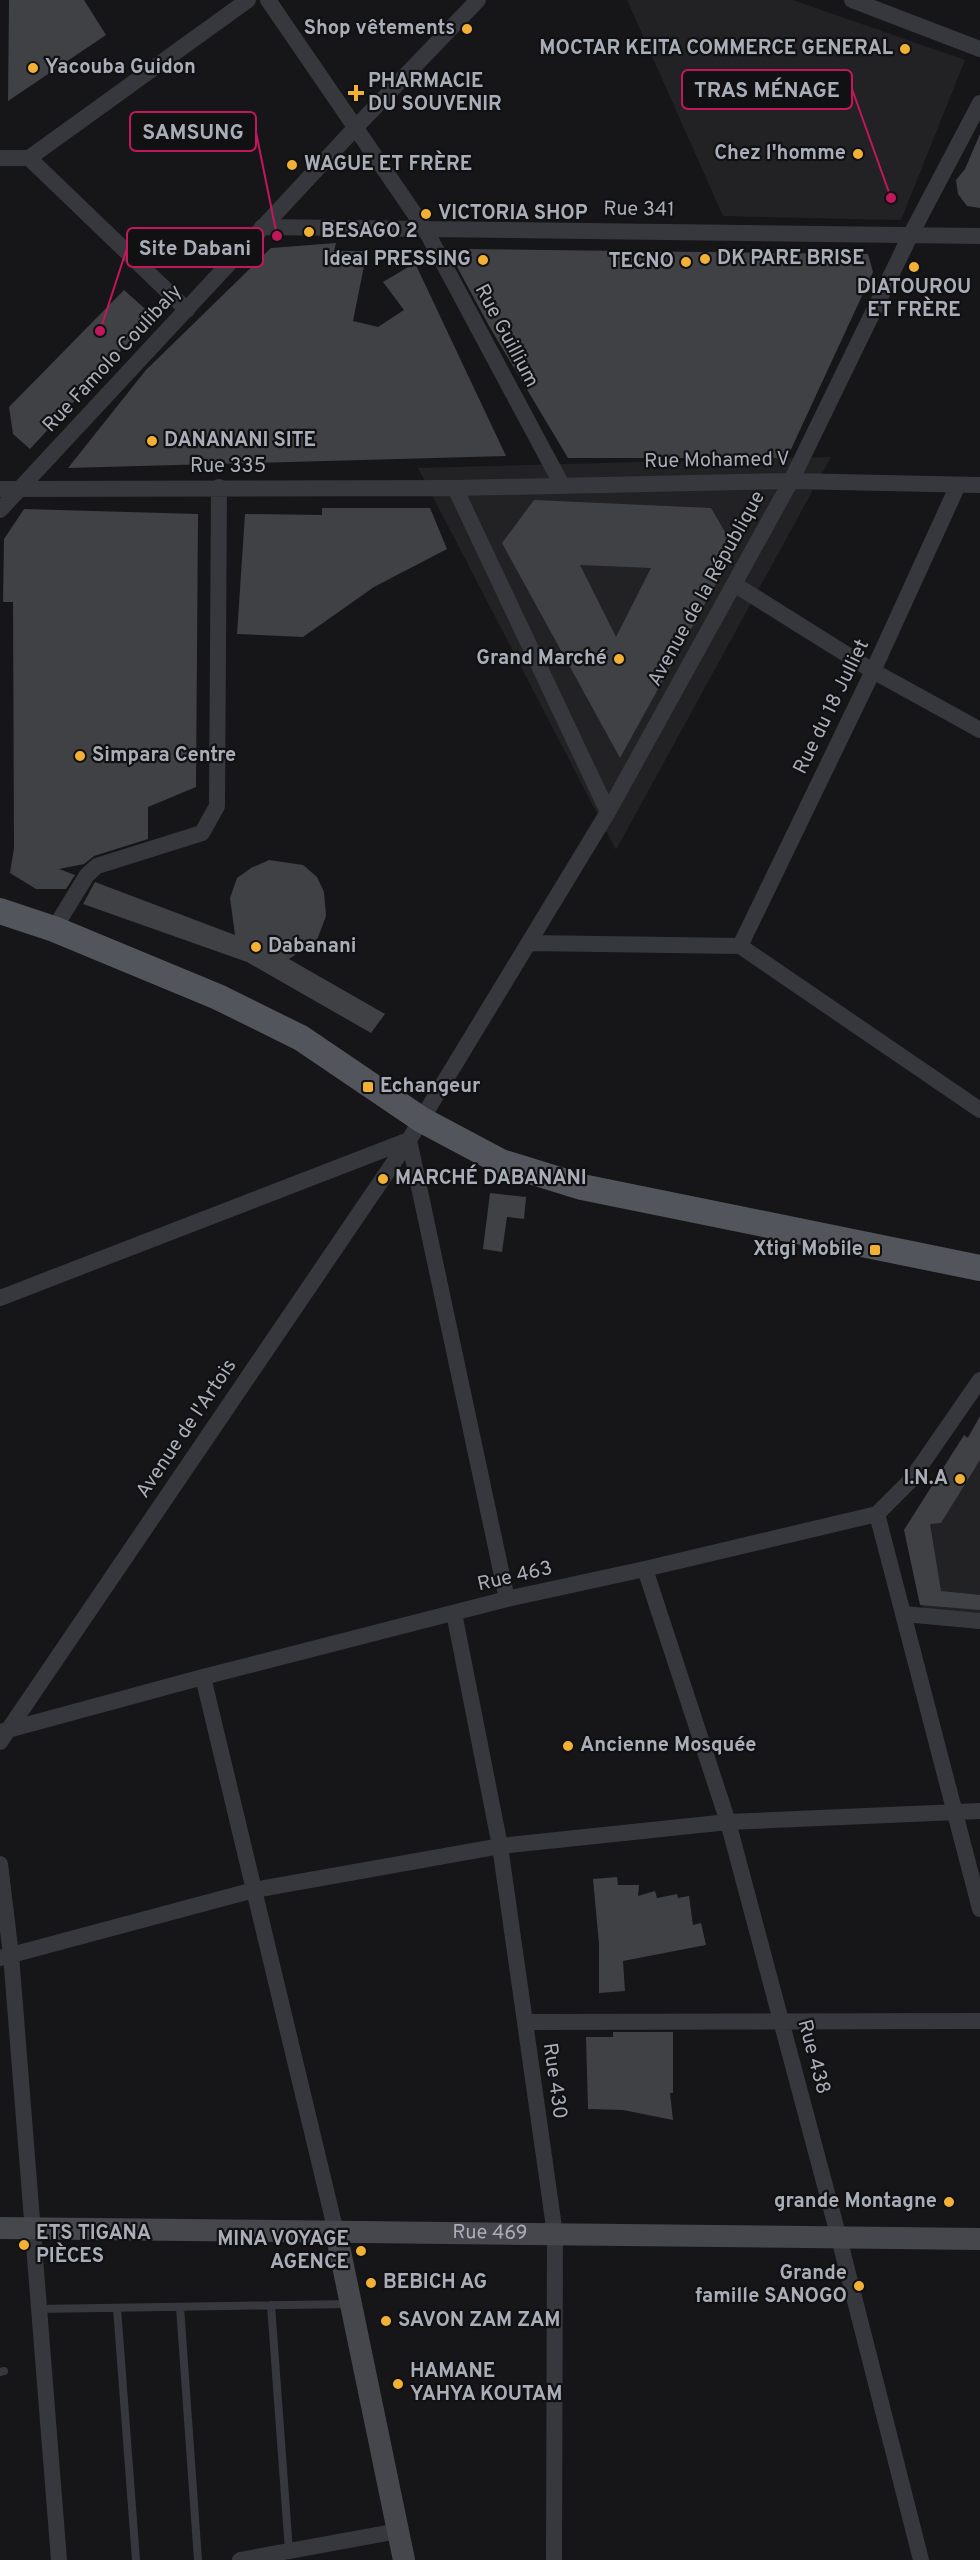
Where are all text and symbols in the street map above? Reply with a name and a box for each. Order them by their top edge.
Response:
place label: Shop vêtements [304,16,455,42]
marker: Shop vêtements [460,22,474,36]
place label: MOCTAR KEITA COMMERCE GENERAL [539,36,894,62]
marker: MOCTAR KEITA COMMERCE GENERAL [898,42,912,56]
place label: Yacouba Guidon [45,55,196,81]
marker: Yacouba Guidon [26,61,40,75]
place label: PHARMACIE DU SOUVENIR [368,69,502,118]
callout: TRAS MÉNAGE [682,70,852,109]
text: TRAS MÉNAGE [694,77,840,105]
marker: PHARMACIE DU SOUVENIR [349,86,363,100]
callout: SAMSUNG [130,112,256,151]
text: SAMSUNG [142,120,244,147]
place label: Chez l'homme [714,141,846,167]
marker: Chez l'homme [851,147,865,161]
place label: WAGUE ET FRÈRE [304,150,472,178]
marker: WAGUE ET FRÈRE [285,158,299,172]
street label: Rue 341 [603,196,675,224]
place label: VICTORIA SHOP [438,201,588,227]
marker: VICTORIA SHOP [419,207,433,221]
place label: BESAGO 2 [321,219,418,245]
marker: BESAGO 2 [302,225,316,239]
callout: Site Dabani [127,228,263,267]
text: Site Dabani [139,236,251,263]
place label: DK PARE BRISE [717,246,865,272]
place label: Ideal PRESSING [323,247,471,273]
place label: TECNO [609,249,674,275]
marker: DK PARE BRISE [698,252,712,266]
marker: Ideal PRESSING [476,253,490,267]
marker: TECNO [679,255,693,269]
marker: DIATOUROU ET FRÈRE [907,260,921,274]
place label: DIATOUROU ET FRÈRE [857,275,971,324]
street label: Rue Famolo Coulibaly [38,279,188,439]
street label: Rue Guillium [468,280,544,392]
place label: DANANANI SITE [164,428,316,454]
marker: DANANANI SITE [145,434,159,448]
street label: Rue Mohamed V [644,447,790,475]
street label: Rue 335 [190,454,266,480]
street label: Avenue de la République [642,487,772,691]
street label: Rue du 18 Julliet [788,635,876,779]
place label: Grand Marché [476,646,607,672]
marker: Grand Marché [612,652,626,666]
place label: Simpara Centre [92,743,236,769]
marker: Simpara Centre [73,749,87,763]
place label: Dabanani [268,934,356,960]
marker: Dabanani [249,940,263,954]
place label: Echangeur [380,1074,481,1100]
marker: Echangeur [361,1080,375,1094]
place label: MARCHÉ DABANANI [395,1164,587,1192]
marker: MARCHÉ DABANANI [376,1172,390,1186]
place label: Xtigi Mobile [753,1237,863,1263]
marker: Xtigi Mobile [868,1243,882,1257]
street label: Avenue de l'Artois [131,1354,243,1504]
place label: I.N.A [903,1466,948,1492]
marker: I.N.A [953,1472,967,1486]
street label: Rue 463 [475,1556,555,1598]
place label: Ancienne Mosquée [580,1733,756,1759]
marker: Ancienne Mosquée [561,1739,575,1753]
street label: Rue 438 [791,2017,835,2097]
street label: Rue 430 [536,2041,572,2121]
place label: grande Montagne [774,2189,937,2215]
marker: grande Montagne [942,2195,956,2209]
street label: Rue 469 [452,2220,528,2247]
place label: ETS TIGANA PIÈCES [36,2221,151,2270]
place label: MINA VOYAGE AGENCE [217,2227,349,2276]
marker: ETS TIGANA PIÈCES [17,2238,31,2252]
marker: MINA VOYAGE AGENCE [354,2244,368,2258]
place label: Grande famille SANOGO [695,2261,847,2310]
place label: BEBICH AG [383,2270,487,2296]
marker: BEBICH AG [364,2276,378,2290]
marker: Grande famille SANOGO [852,2279,866,2293]
place label: SAVON ZAM ZAM [398,2308,560,2334]
marker: SAVON ZAM ZAM [379,2314,393,2328]
place label: HAMANE YAHYA KOUTAM [410,2359,562,2408]
marker: HAMANE YAHYA KOUTAM [391,2377,405,2391]

